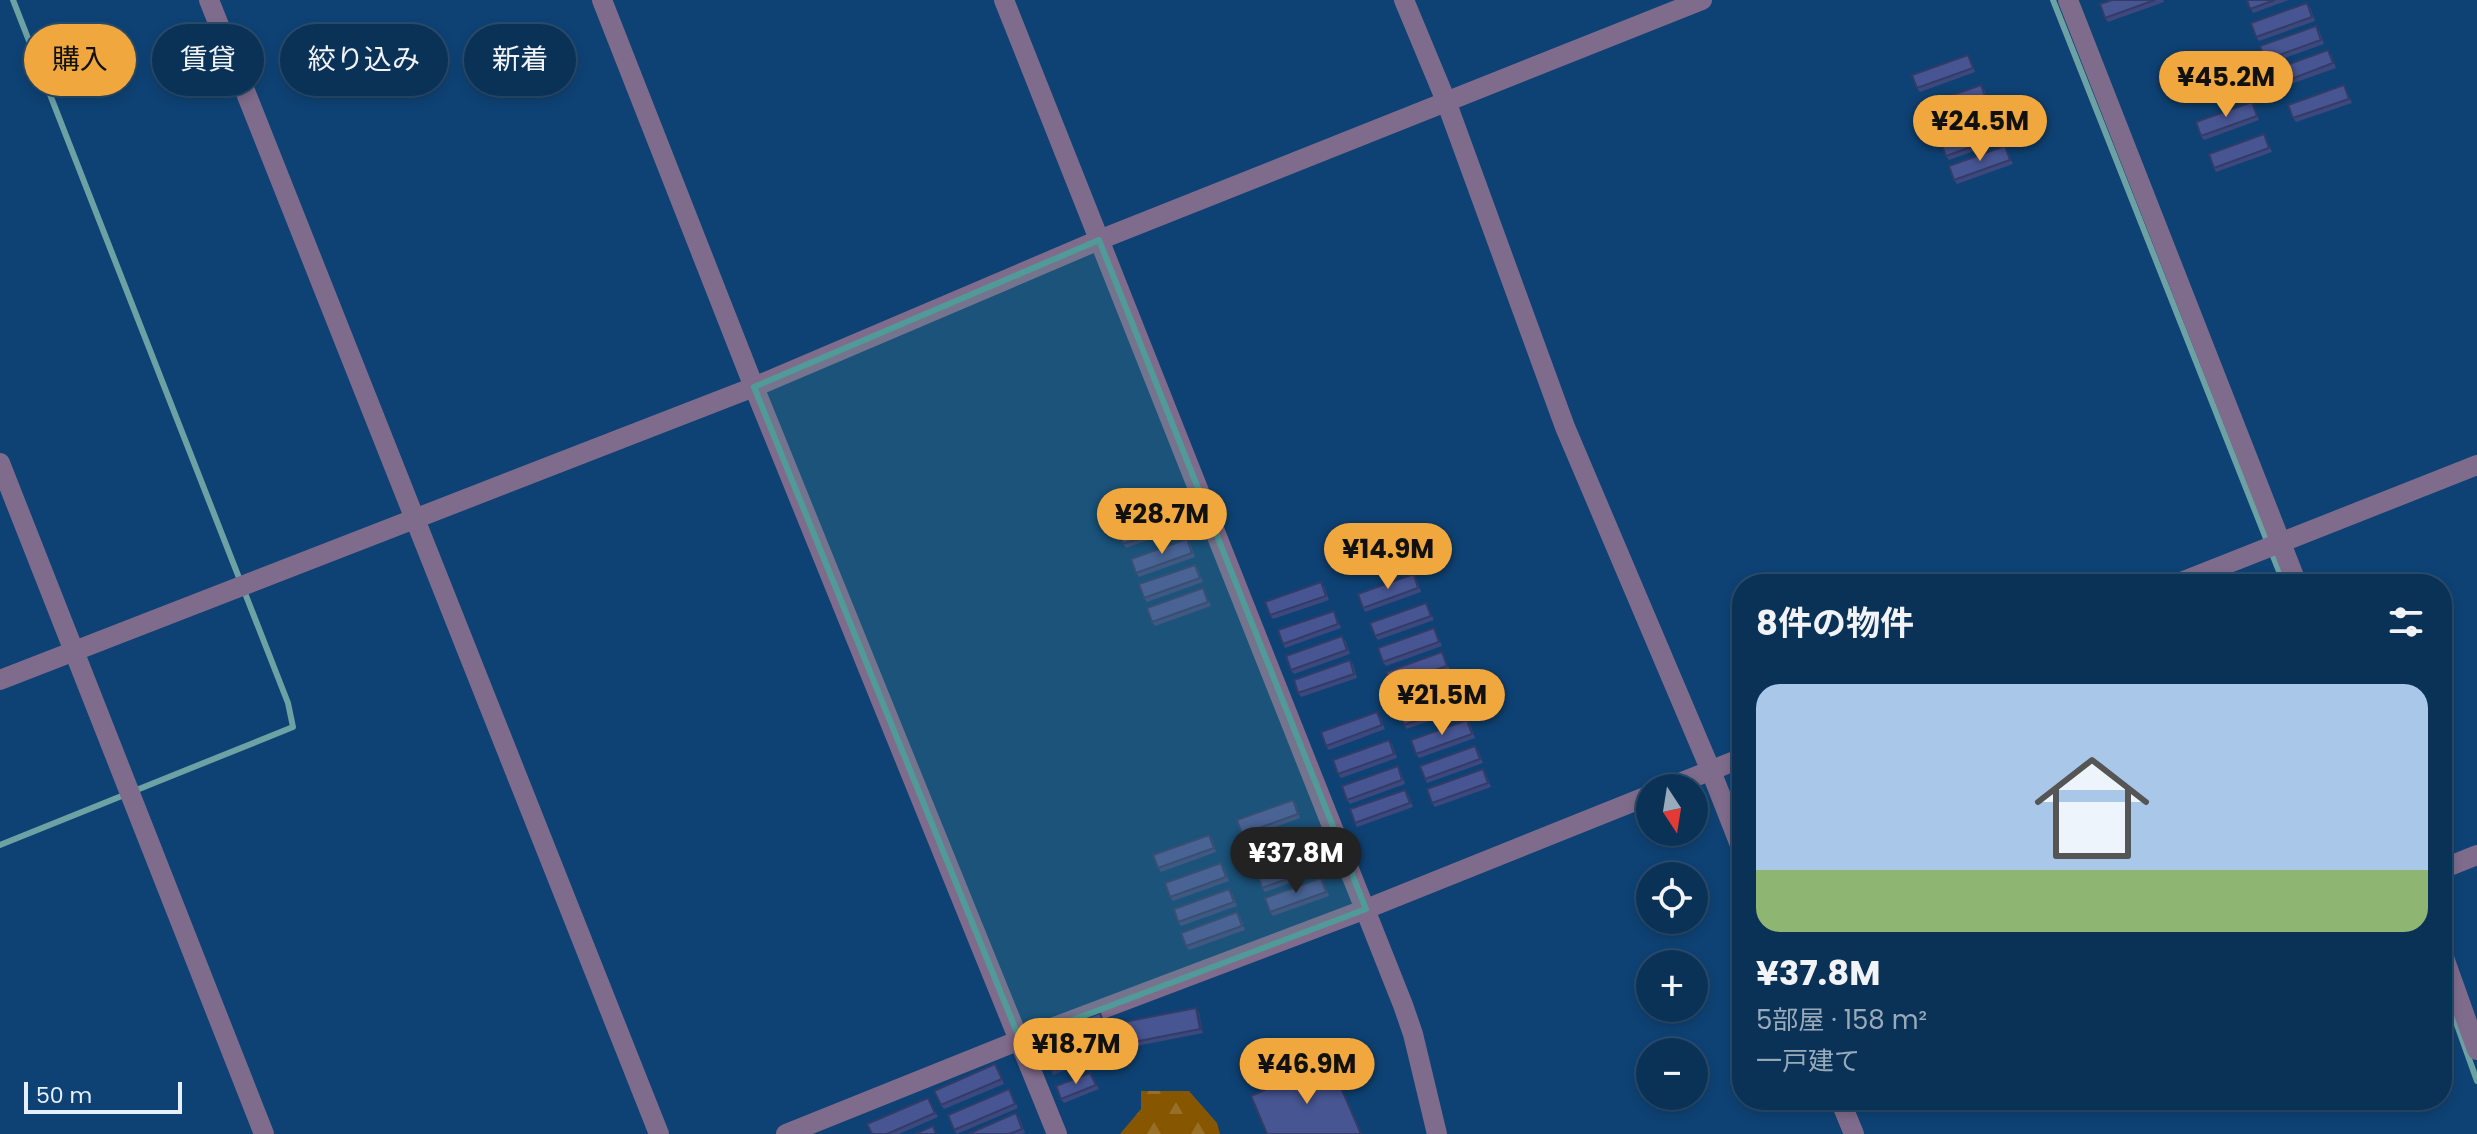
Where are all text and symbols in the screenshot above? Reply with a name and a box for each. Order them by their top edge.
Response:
chip: 購入 [24,24,136,96]
chip: 賃貸 [152,24,264,96]
chip: 絞り込み [280,24,448,96]
chip: 新着 [464,24,576,96]
pin: ¥45.2M [2161,51,2291,119]
text: ¥45.2M [2177,59,2275,95]
pin: ¥24.5M [1915,95,2045,163]
text: ¥24.5M [1931,103,2029,139]
pin: ¥28.7M [1097,488,1227,556]
text: ¥28.7M [1115,496,1209,532]
pin: ¥14.9M [1323,523,1453,591]
text: ¥14.9M [1342,531,1434,567]
text: 8件の物件 [1756,599,1914,647]
icon: filters [2384,600,2428,644]
pin: ¥21.5M [1377,669,1507,737]
text: ¥21.5M [1397,677,1487,713]
icon: home [2020,736,2164,880]
north arrow [1636,774,1708,846]
map controls [1636,774,1708,1110]
pin: ¥37.8M [1231,827,1361,895]
text: ¥37.8M [1248,835,1344,871]
button: locate [1636,862,1708,934]
text: ¥37.8M [1756,949,1880,997]
button: + [1636,950,1708,1022]
text: 5部屋 · 158 m² [1756,1002,1927,1038]
pin: ¥18.7M [1011,1018,1141,1086]
text: ¥18.7M [1031,1026,1121,1062]
pin: ¥46.9M [1242,1038,1372,1106]
button: − [1636,1038,1708,1110]
text: 一戸建て [1756,1043,1860,1079]
text: ¥46.9M [1258,1046,1356,1082]
scale bar [24,1078,182,1114]
text: 50 m [36,1080,92,1111]

